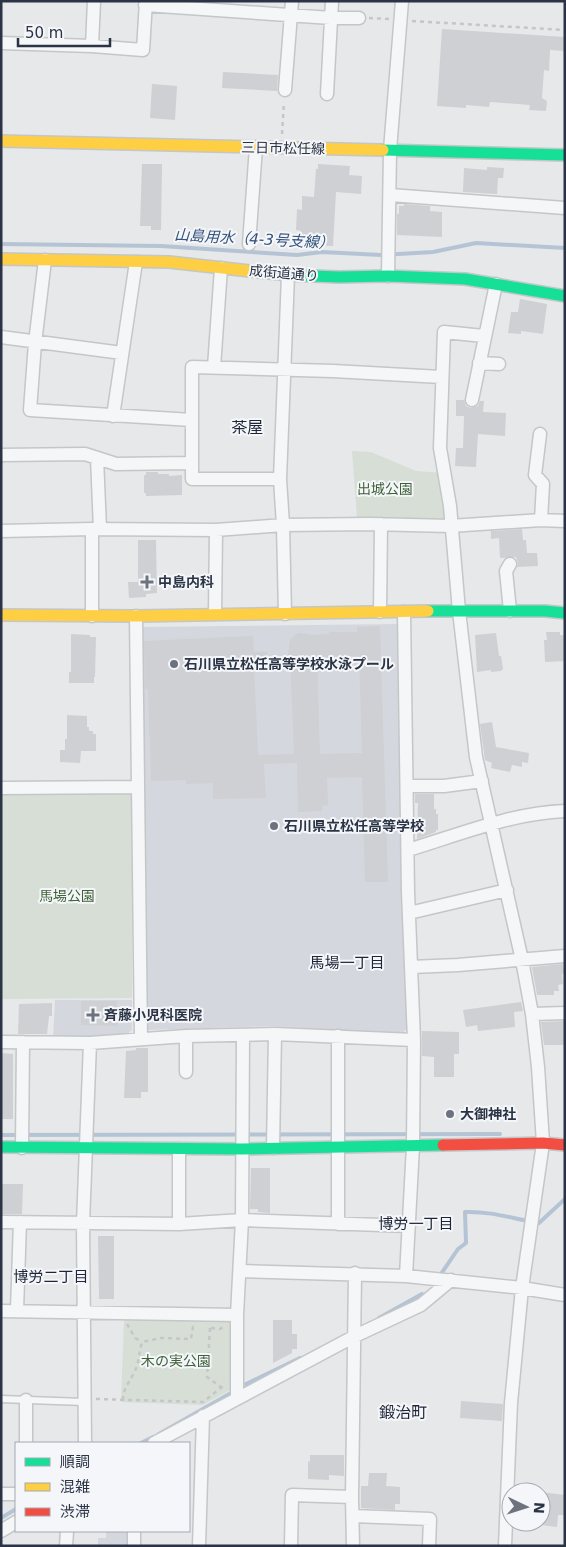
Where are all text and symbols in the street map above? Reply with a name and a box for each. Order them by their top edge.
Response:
scale bar [18,15,110,47]
text: 50 m [25,24,63,42]
street label: 三日市松任線 [241,139,325,157]
water label: 山島用水（4-3号支線） [174,226,334,252]
street label: 成街道通り [248,262,320,284]
district label: 茶屋 [231,418,263,437]
park label: 出城公園 [357,481,413,497]
place label: 中島内科 [158,574,214,590]
marker: 中島内科 [140,575,154,589]
place label: 石川県立松任高等学校水泳プール [184,656,394,672]
marker: 石川県立松任高等学校水泳プール [168,658,180,670]
place label: 石川県立松任高等学校 [284,818,424,834]
marker: 石川県立松任高等学校 [268,820,280,832]
park label: 馬場公園 [39,888,95,904]
district label: 馬場一丁目 [309,954,385,972]
place label: 斉藤小児科医院 [104,1007,202,1023]
marker: 斉藤小児科医院 [86,1008,100,1022]
place label: 大御神社 [460,1106,516,1122]
marker: 大御神社 [444,1108,456,1120]
district label: 博労一丁目 [378,1215,454,1233]
district label: 博労二丁目 [13,1268,89,1286]
park label: 木の実公園 [141,1353,211,1369]
district label: 鍛治町 [379,1403,427,1422]
legend [15,1442,190,1532]
text: 順調 [60,1453,90,1471]
text: 混雑 [60,1478,90,1496]
north arrow [501,1482,551,1532]
text: N [531,1502,547,1514]
text: 渋滞 [60,1503,90,1521]

